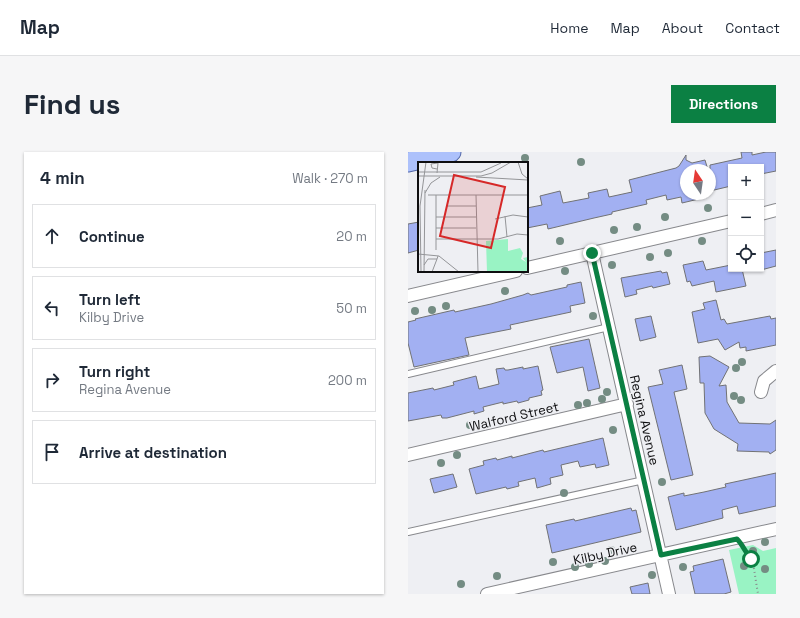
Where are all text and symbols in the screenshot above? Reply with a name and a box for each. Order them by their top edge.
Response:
text: Map [20,15,60,40]
text: Home [550,19,588,37]
text: Map [610,19,640,37]
text: About [662,19,703,37]
text: Contact [725,19,780,37]
button: Directions [671,85,776,123]
text: Find us [24,86,121,122]
inset map [418,162,528,272]
north arrow [680,164,716,200]
map controls [728,164,764,272]
button: + [728,164,764,200]
text: 4 min [40,167,85,189]
text: Walk · 270 m [292,170,368,187]
button: − [728,200,764,236]
icon: ahead [41,225,63,247]
text: Continue [79,227,145,246]
text: 20 m [336,228,367,245]
button: locate [728,236,764,272]
route end [583,244,601,262]
text: Turn left [79,290,141,309]
icon: left [41,297,63,319]
text: 50 m [336,300,367,317]
text: Kilby Drive [79,309,144,326]
text: Turn right [79,362,150,381]
icon: right [41,369,63,391]
text: 200 m [328,372,367,389]
street label: Regina Avenue [626,373,663,467]
text: Regina Avenue [79,381,171,398]
street label: Walford Street [468,398,561,435]
icon: arrive [41,441,63,463]
text: Arrive at destination [79,443,227,462]
street label: Kilby Drive [571,538,639,569]
route start [742,550,760,568]

